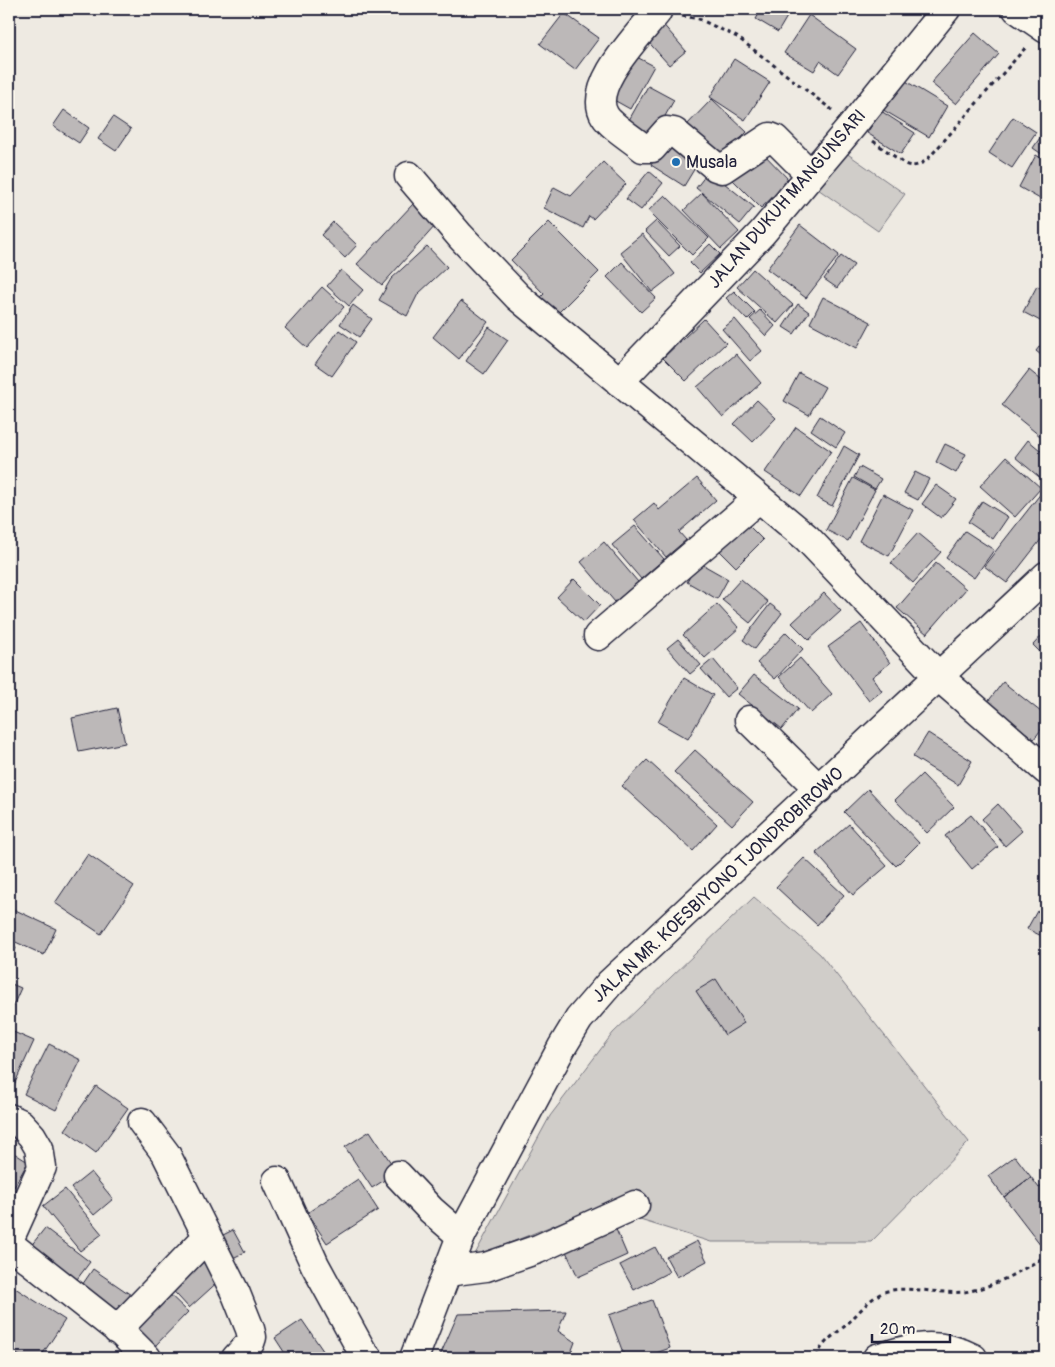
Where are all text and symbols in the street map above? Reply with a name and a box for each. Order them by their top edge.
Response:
street label: JALAN DUKUH MANGUNSARI [703,105,871,293]
place label: Musala [686,151,737,174]
marker: Musala [670,156,682,168]
street label: JALAN MR. KOESBIYONO TJONDROBIROWO [587,762,849,1008]
scale bar [872,1312,950,1344]
text: 20 m [880,1320,915,1339]

